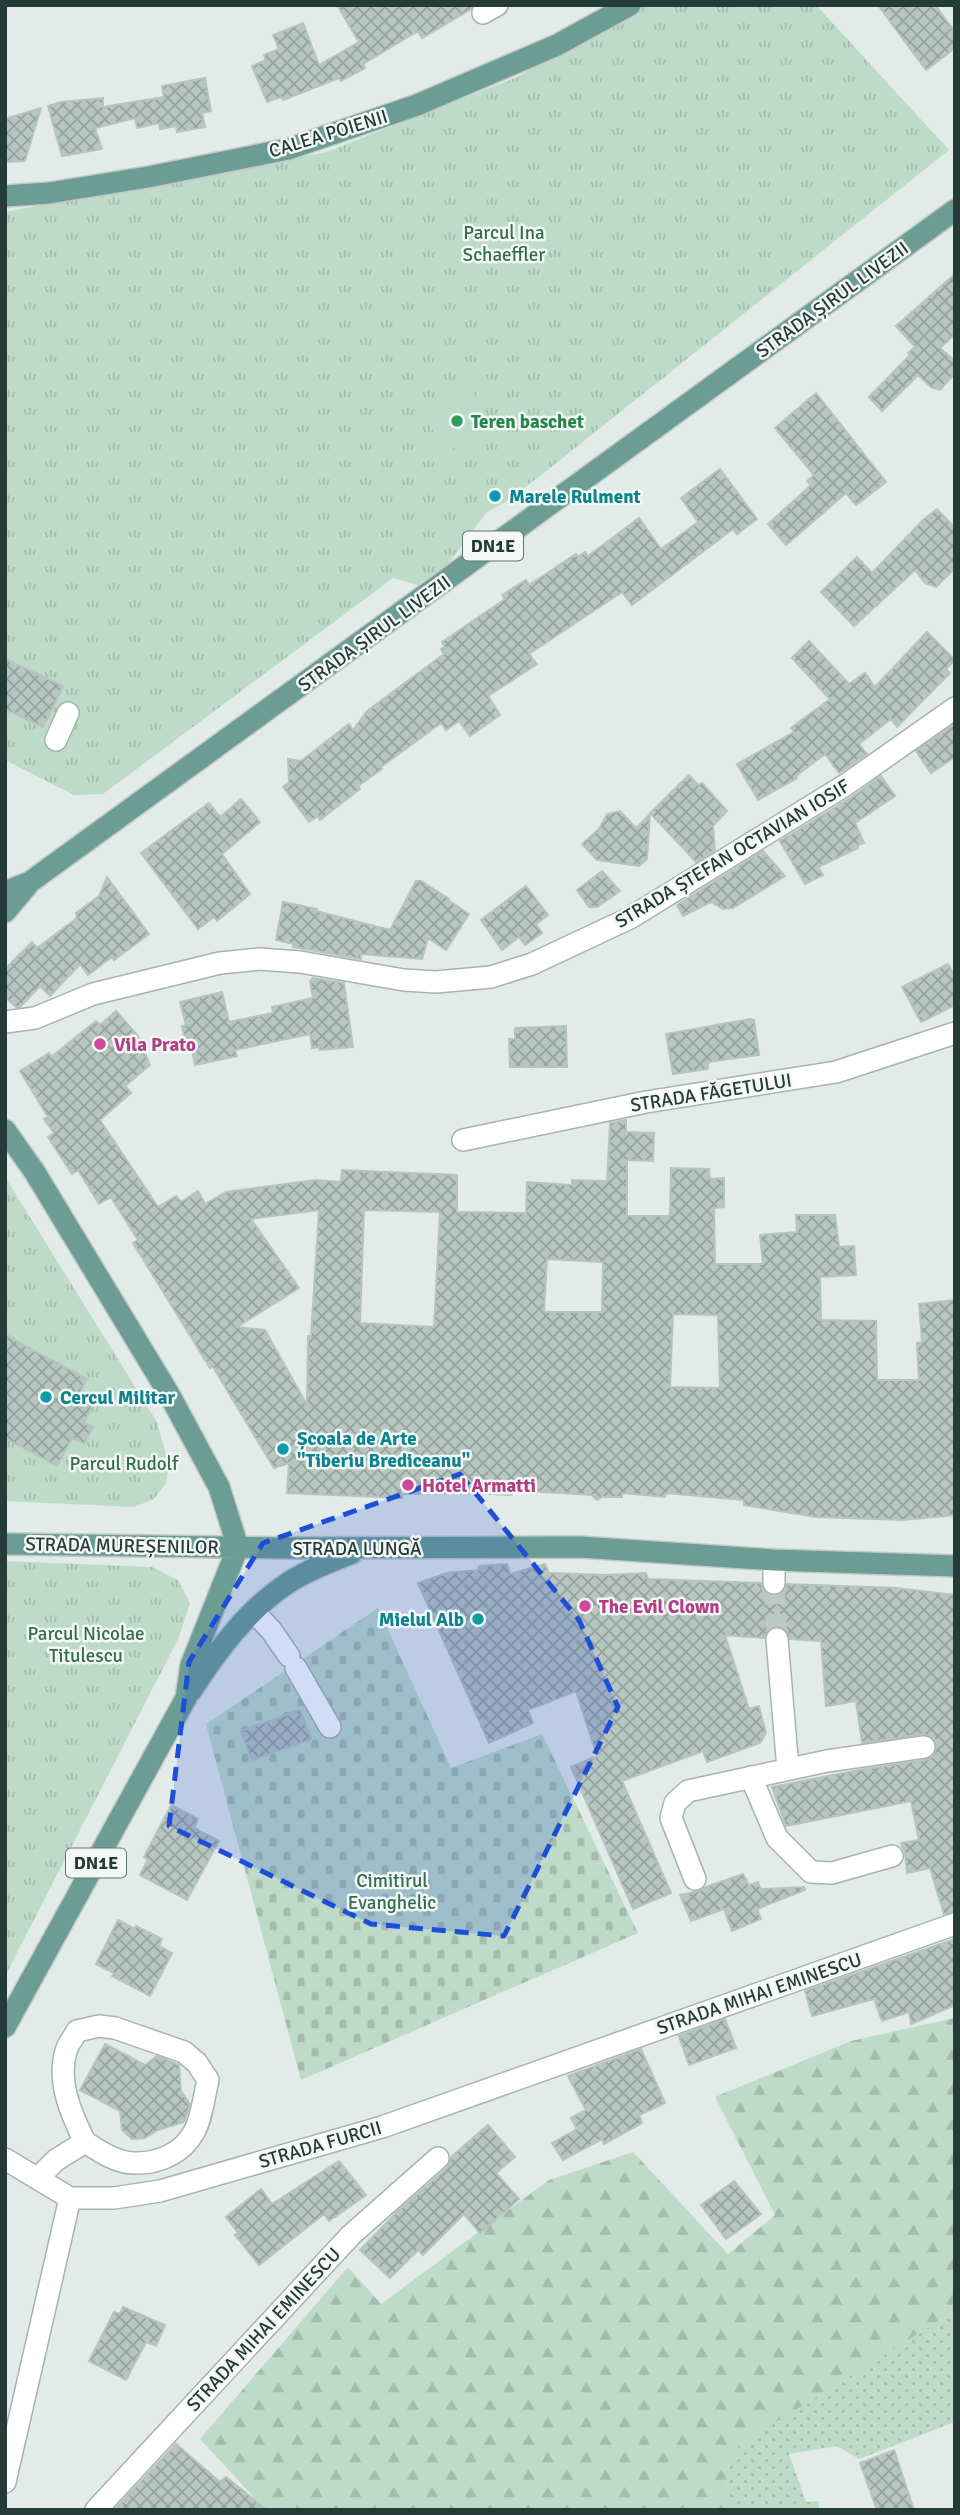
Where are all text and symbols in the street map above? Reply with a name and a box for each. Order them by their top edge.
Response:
street label: CALEA POIENII [266,104,391,163]
park label: Parcul Ina Schaeffler [463,221,545,267]
street label: STRADA ȘIRUL LIVEZII [752,236,914,363]
place label: Teren baschet [471,410,584,434]
marker: Teren baschet [449,413,465,429]
place label: Marele Rulment [509,485,641,509]
marker: Marele Rulment [487,488,503,504]
road number: DN1E [463,532,523,560]
street label: STRADA ȘIRUL LIVEZII [294,570,456,697]
street label: STRADA ȘTEFAN OCTAVIAN IOSIF [611,774,854,934]
place label: Vila Prato [114,1033,196,1057]
marker: Vila Prato [92,1036,108,1052]
street label: STRADA FĂGETULUI [629,1068,794,1118]
place label: Cercul Militar [60,1386,175,1410]
marker: Cercul Militar [38,1389,54,1405]
place label: Școala de Arte "Tiberiu Brediceanu" [297,1427,470,1473]
marker: Școala de Arte "Tiberiu Brediceanu" [275,1441,291,1457]
park label: Parcul Rudolf [70,1452,180,1476]
place label: Hotel Armatti [422,1474,536,1498]
marker: Hotel Armatti [400,1477,416,1493]
street label: STRADA MUREȘENILOR [25,1532,219,1560]
street label: STRADA LUNGĂ [292,1537,422,1561]
place label: The Evil Clown [599,1595,720,1619]
marker: The Evil Clown [577,1598,593,1614]
place label: Mielul Alb [379,1608,464,1632]
marker: Mielul Alb [470,1611,486,1627]
park label: Parcul Nicolae Titulescu [27,1622,145,1668]
road number: DN1E [66,1849,126,1878]
park label: Cimitirul Evanghelic [348,1869,436,1915]
street label: STRADA MIHAI EMINESCU [654,1948,865,2040]
street label: STRADA FURCII [256,2116,384,2174]
street label: STRADA MIHAI EMINESCU [182,2243,346,2417]

